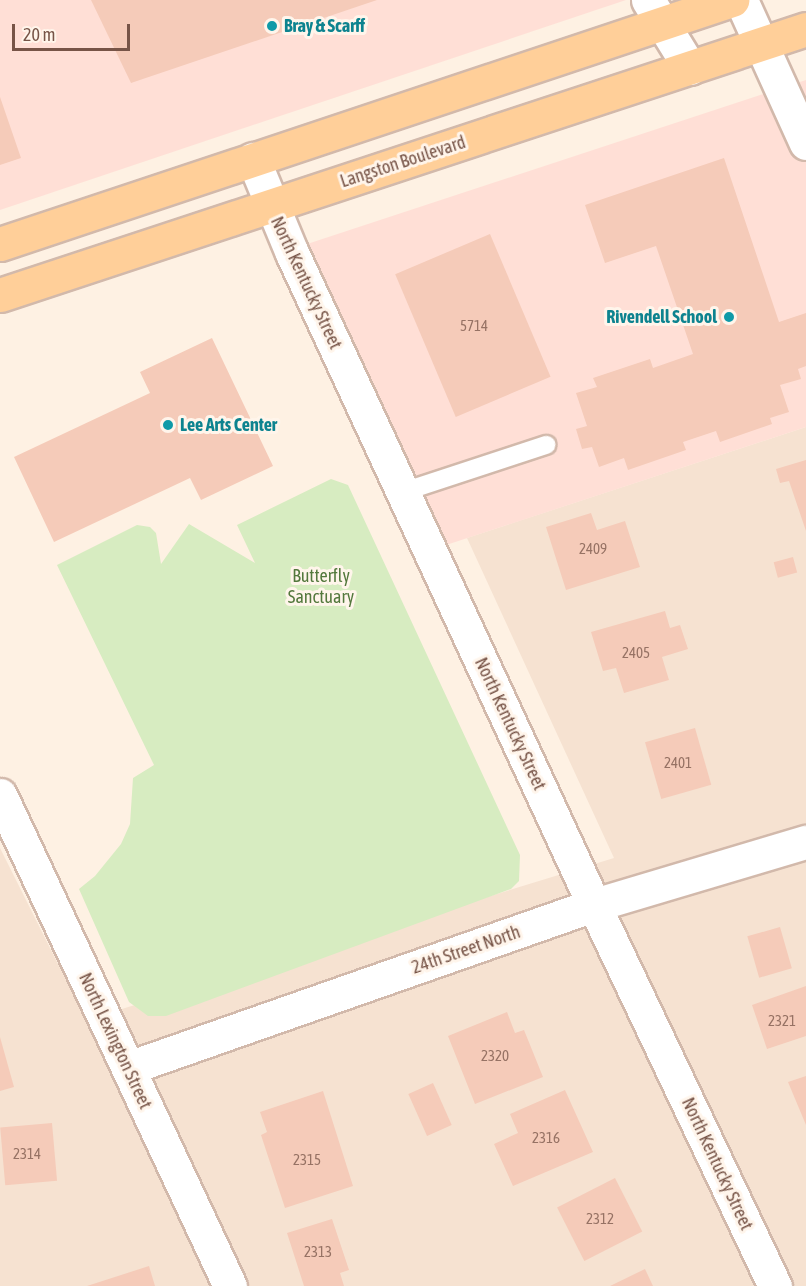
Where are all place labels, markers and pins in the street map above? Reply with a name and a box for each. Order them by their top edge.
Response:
place label: Bray & Scarff [284,15,365,37]
marker: Bray & Scarff [265,19,279,33]
place label: Rivendell School [606,306,717,328]
marker: Rivendell School [722,310,736,324]
place label: Lee Arts Center [180,414,277,436]
marker: Lee Arts Center [161,418,175,432]

